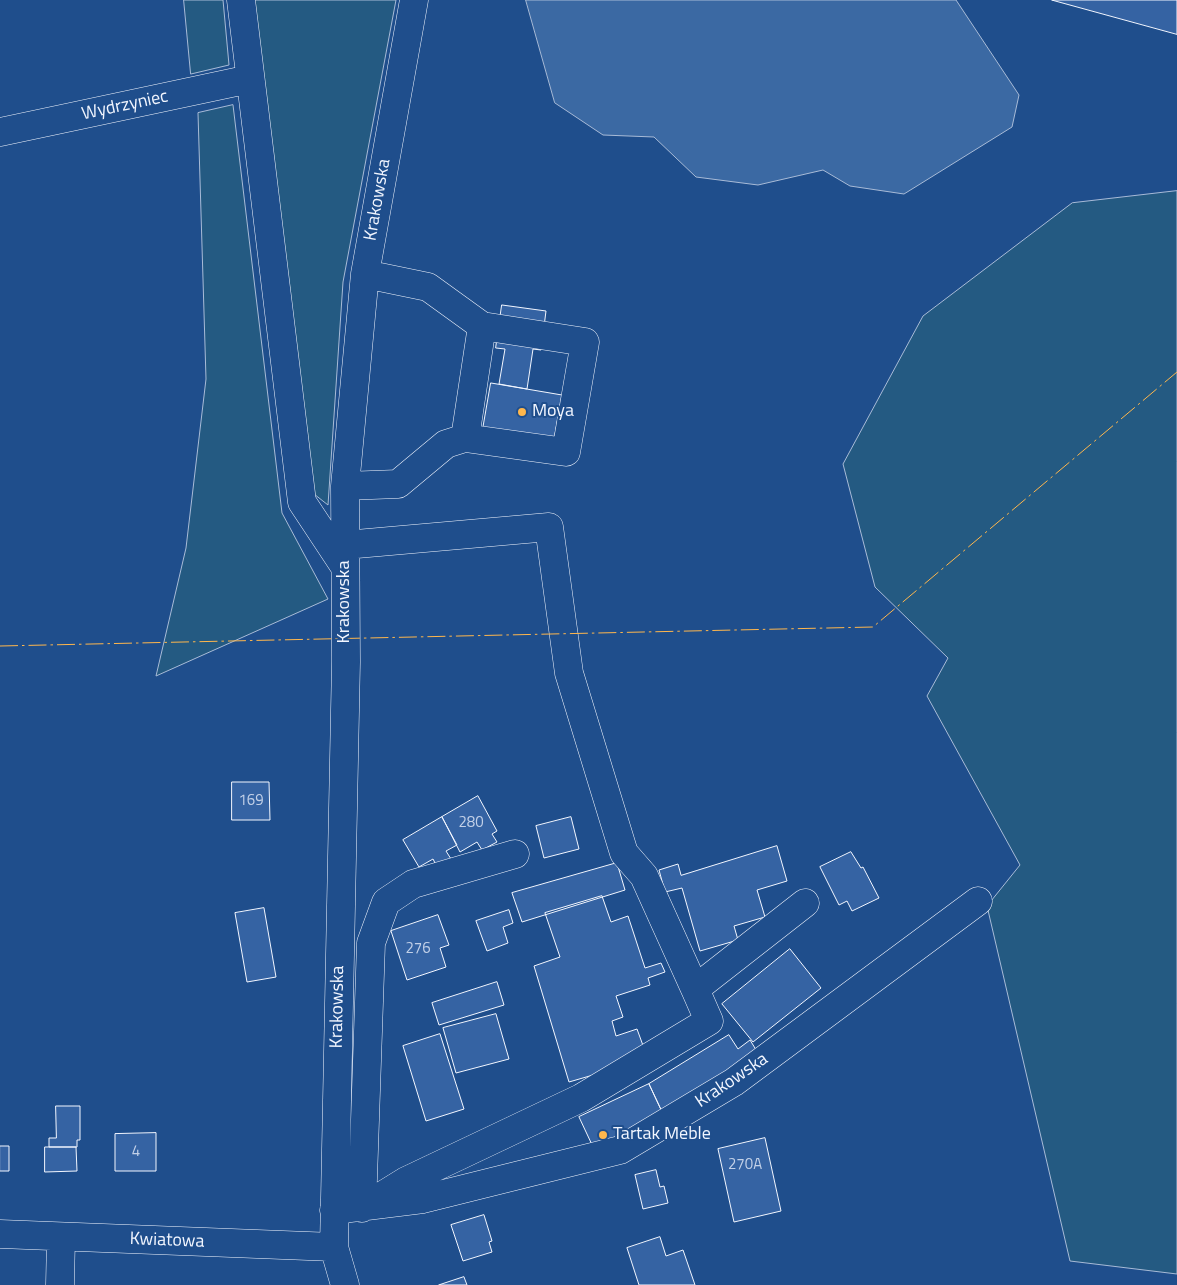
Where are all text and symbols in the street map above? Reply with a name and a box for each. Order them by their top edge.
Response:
street label: Wydrzyniec [80,86,170,126]
street label: Krakowska [360,157,396,243]
place label: Moya [532,401,574,423]
marker: Moya [516,406,528,418]
street label: Krakowska [334,561,356,643]
house number: 169 [238,792,264,810]
house number: 280 [458,814,484,832]
house number: 276 [405,940,431,958]
street label: Krakowska [326,965,350,1049]
street label: Krakowska [692,1049,772,1113]
place label: Tartak Meble [613,1124,711,1146]
marker: Tartak Meble [597,1129,609,1141]
house number: 4 [132,1143,140,1161]
house number: 270A [728,1156,762,1174]
street label: Kwiatowa [129,1229,205,1253]

